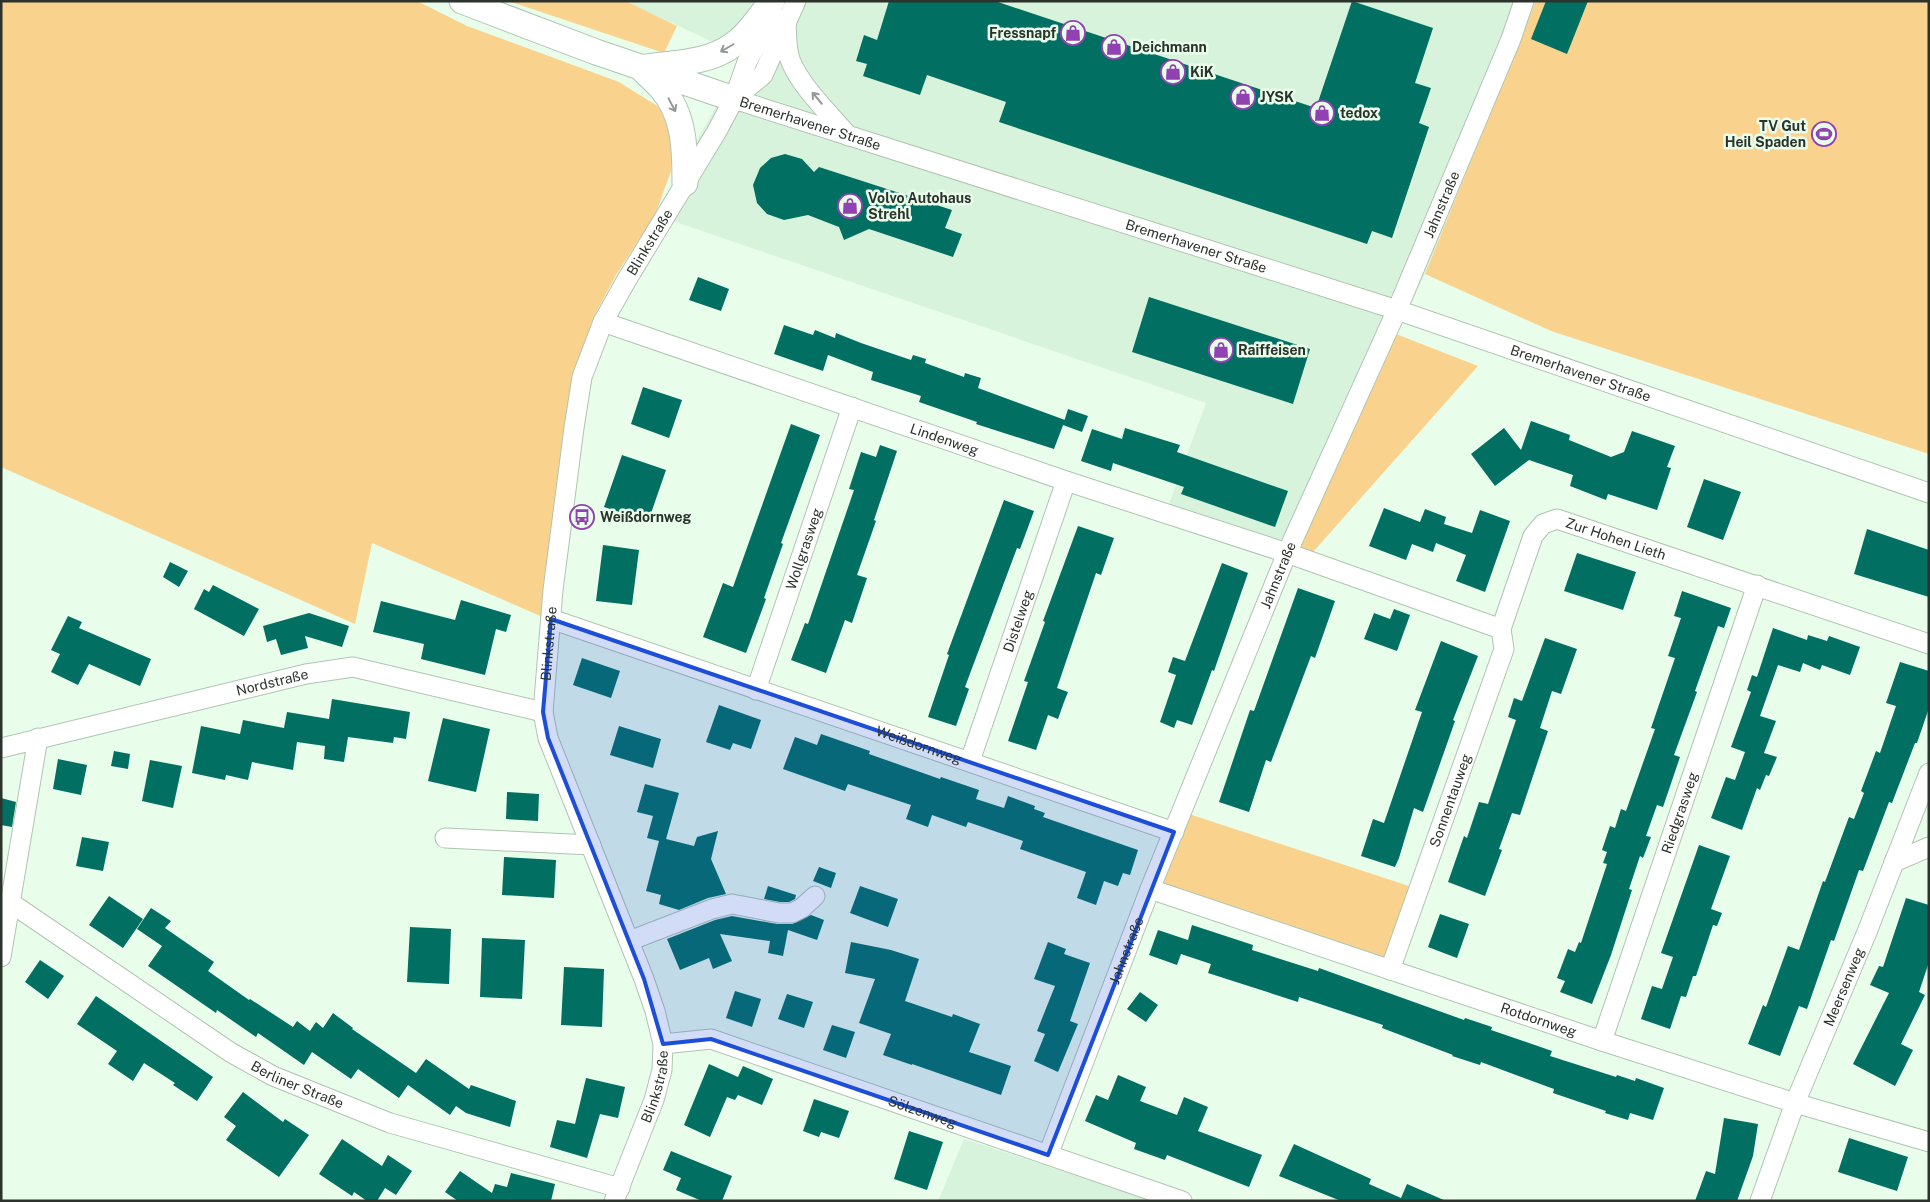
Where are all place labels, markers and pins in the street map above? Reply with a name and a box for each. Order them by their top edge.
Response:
shop icon: Fressnapf [1060,20,1086,46]
place label: Fressnapf [989,25,1056,41]
shop icon: Deichmann [1101,34,1127,60]
place label: Deichmann [1132,39,1207,55]
shop icon: KiK [1160,59,1186,85]
place label: KiK [1190,64,1214,80]
shop icon: JYSK [1230,84,1256,110]
place label: JYSK [1260,89,1294,105]
shop icon: tedox [1309,100,1335,126]
place label: tedox [1340,105,1378,121]
place label: TV Gut Heil Spaden [1725,118,1806,150]
sports icon: TV Gut Heil Spaden [1811,121,1837,147]
place label: Volvo Autohaus Strehl [868,190,972,222]
shop icon: Volvo Autohaus Strehl [837,193,863,219]
shop icon: Raiffeisen [1208,337,1234,363]
place label: Raiffeisen [1238,342,1306,358]
bus stop icon: Weißdornweg [569,504,595,530]
place label: Weißdornweg [600,509,692,525]

